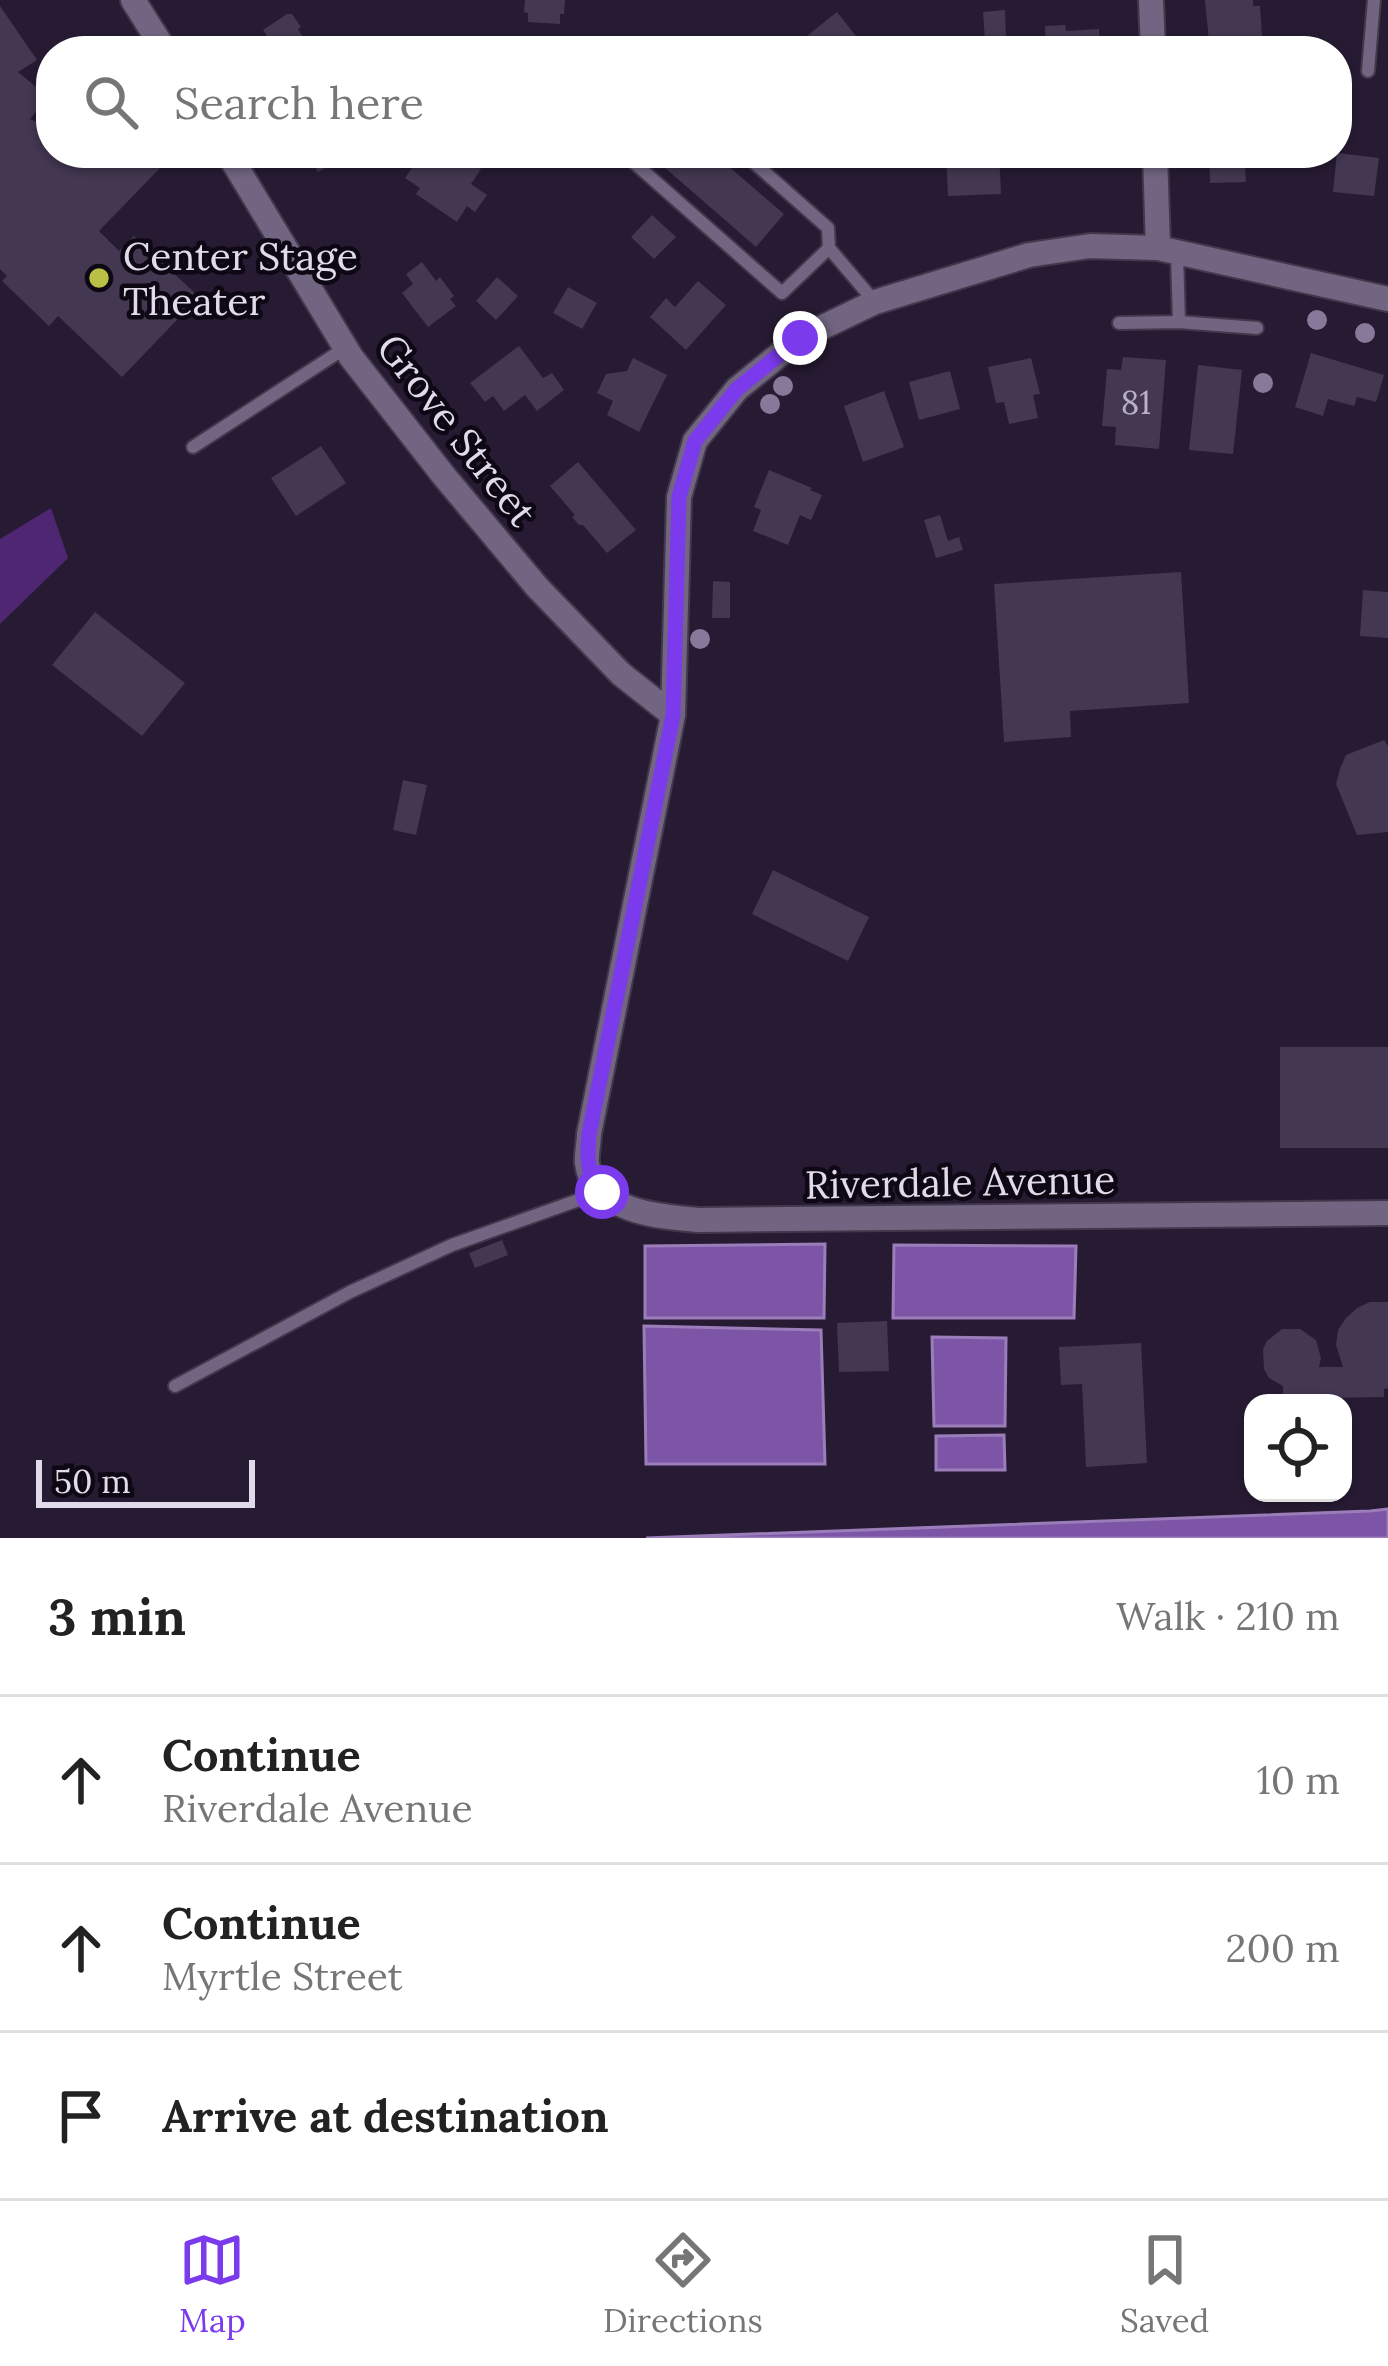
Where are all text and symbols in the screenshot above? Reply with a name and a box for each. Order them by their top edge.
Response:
search box [36,36,1352,168]
icon: search [78,69,144,135]
text: Search here [174,74,424,131]
place label: Center Stage Theater [123,231,358,326]
marker: Center Stage Theater [86,265,112,291]
route end [773,311,827,365]
street label: Grove Street [366,324,548,536]
house number: 81 [1121,381,1151,423]
street label: Riverdale Avenue [804,1154,1116,1210]
route start [575,1165,629,1219]
map controls [1244,1394,1352,1502]
button: locate [1244,1394,1352,1502]
scale bar [36,1454,255,1507]
text: 50 m [54,1460,131,1502]
text: 3 min [48,1584,186,1649]
text: Walk · 210 m [1116,1591,1340,1641]
text: Continue [162,1726,361,1783]
icon: ahead [48,1747,114,1813]
text: 10 m [1256,1755,1340,1805]
text: Riverdale Avenue [162,1783,473,1833]
text: Continue [162,1894,361,1951]
icon: ahead [48,1915,114,1981]
text: 200 m [1225,1923,1340,1973]
text: Myrtle Street [162,1951,403,2001]
icon: arrive [48,2083,114,2149]
text: Arrive at destination [162,2087,609,2144]
tab: Map [179,2227,246,2341]
tab: Directions [603,2227,763,2341]
tab: Saved [1120,2227,1209,2341]

